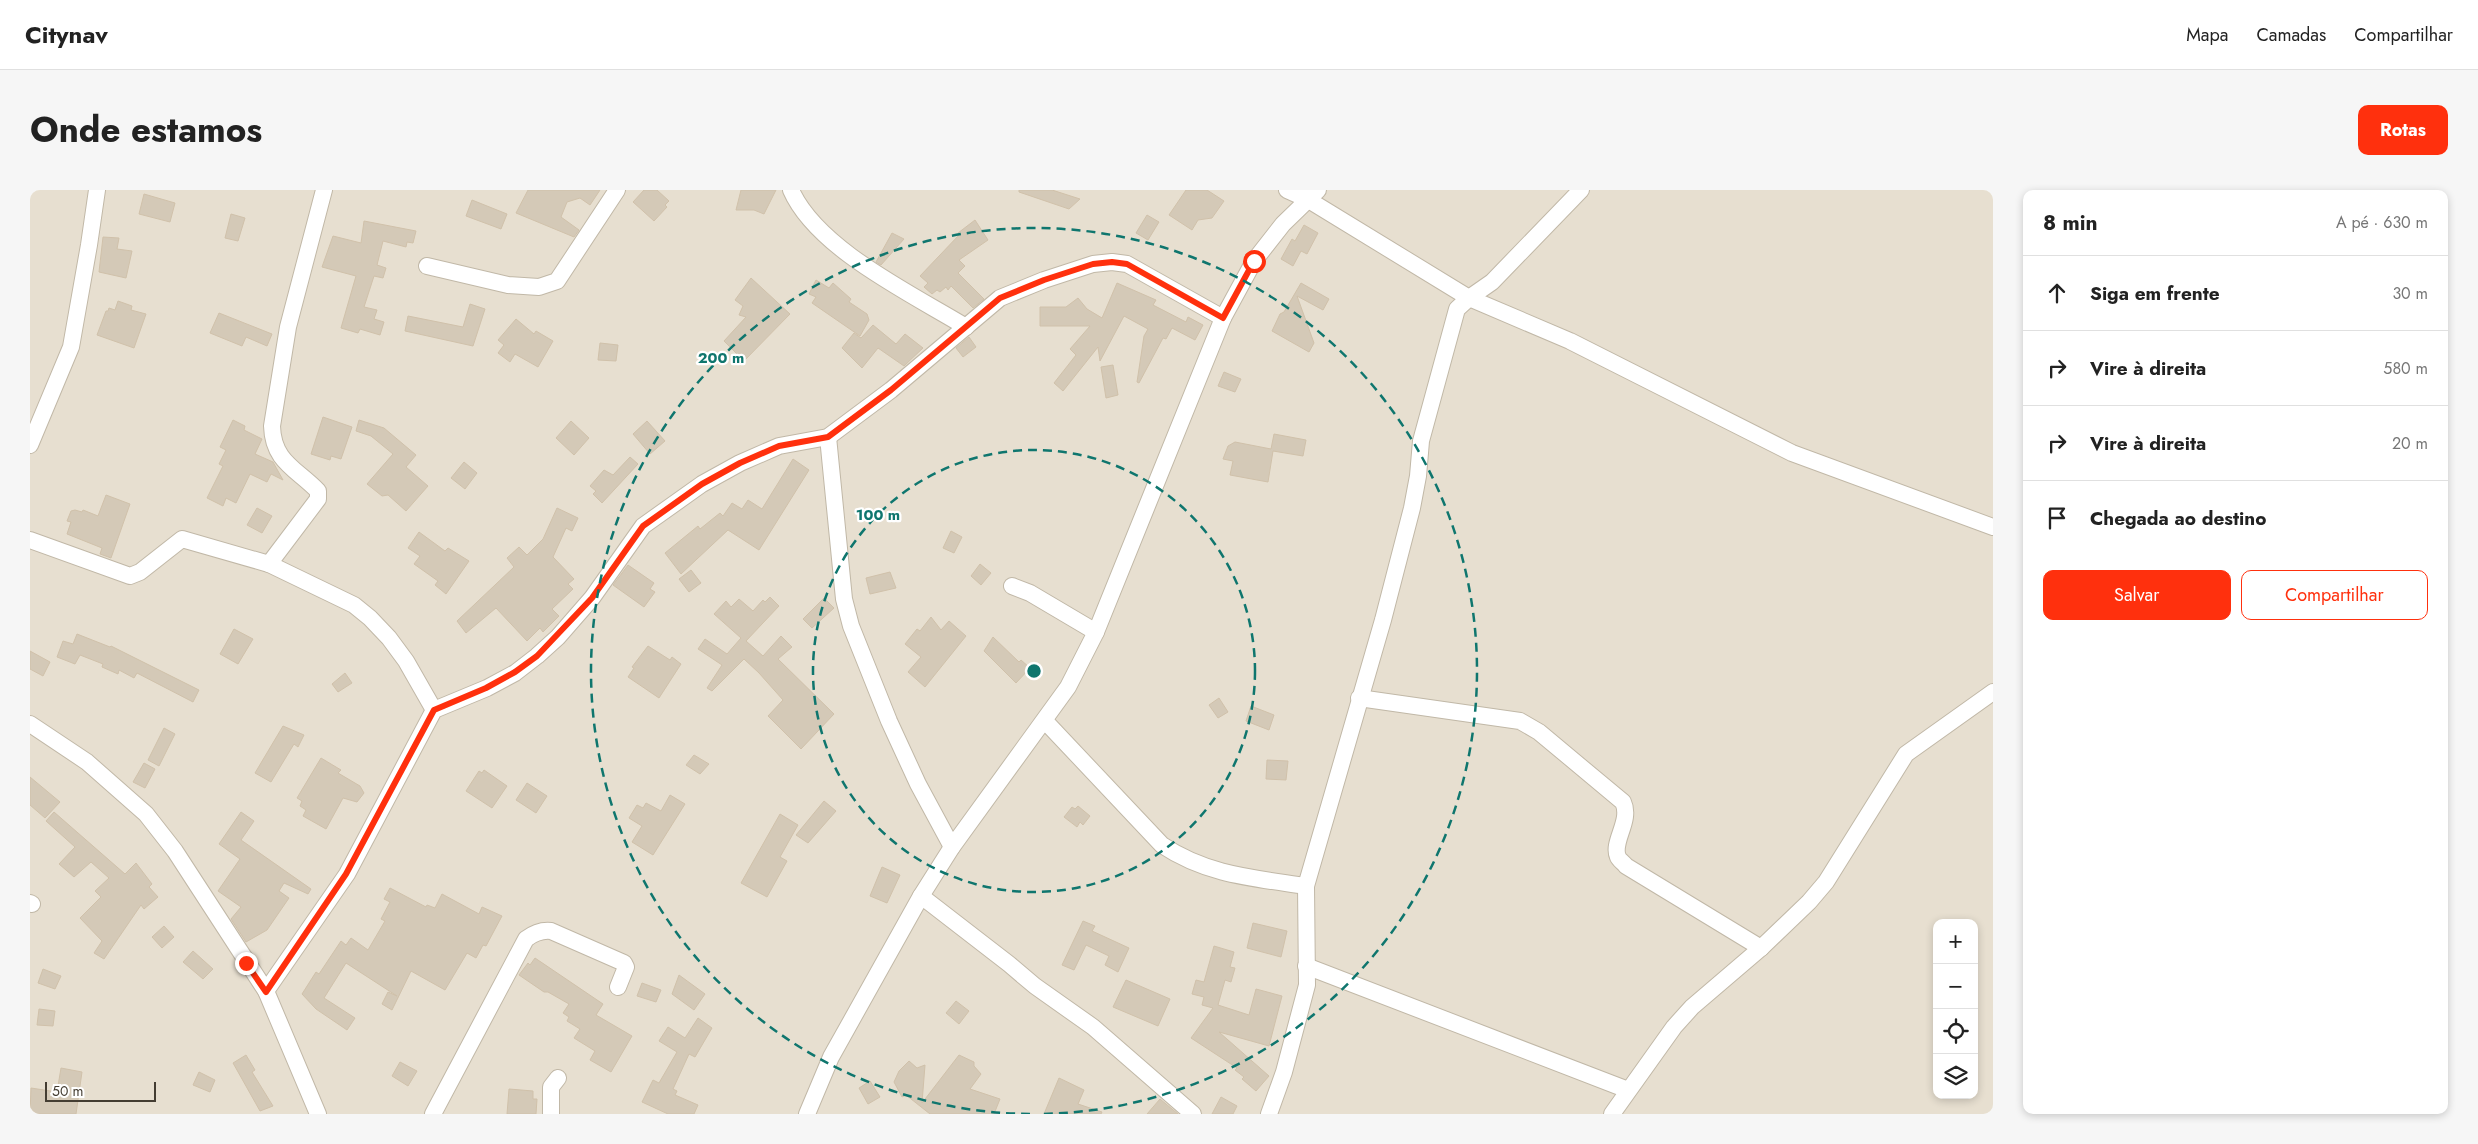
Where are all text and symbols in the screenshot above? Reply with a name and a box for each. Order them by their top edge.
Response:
text: Citynav [25,17,108,52]
text: Mapa [2186,22,2228,48]
text: Camadas [2256,22,2326,48]
text: Compartilhar [2354,22,2453,48]
text: Onde estamos [30,105,262,155]
button: Rotas [2358,105,2448,155]
text: 8 min [2043,208,2098,238]
text: A pé · 630 m [2336,211,2428,234]
route start [1243,250,1266,273]
icon: ahead [2043,279,2071,307]
text: Siga em frente [2090,280,2220,307]
text: 30 m [2392,282,2428,305]
text: 200 m [698,347,744,369]
icon: right [2043,354,2071,382]
text: Vire à direita [2090,355,2206,382]
text: 580 m [2383,357,2428,380]
icon: right [2043,429,2071,457]
text: Vire à direita [2090,430,2206,457]
text: 20 m [2392,432,2428,455]
text: 100 m [856,504,900,526]
icon: arrive [2043,504,2071,532]
text: Chegada ao destino [2090,505,2266,532]
button: Salvar [2043,570,2231,620]
button: Compartilhar [2241,570,2428,620]
centre of rings [1025,662,1043,680]
map controls [1933,919,1978,1099]
button: + [1933,919,1978,964]
route end [235,952,258,975]
button: − [1933,964,1978,1009]
button: locate [1933,1009,1978,1054]
button: layers [1933,1054,1978,1099]
scale bar [45,1079,156,1102]
text: 50 m [52,1081,83,1101]

